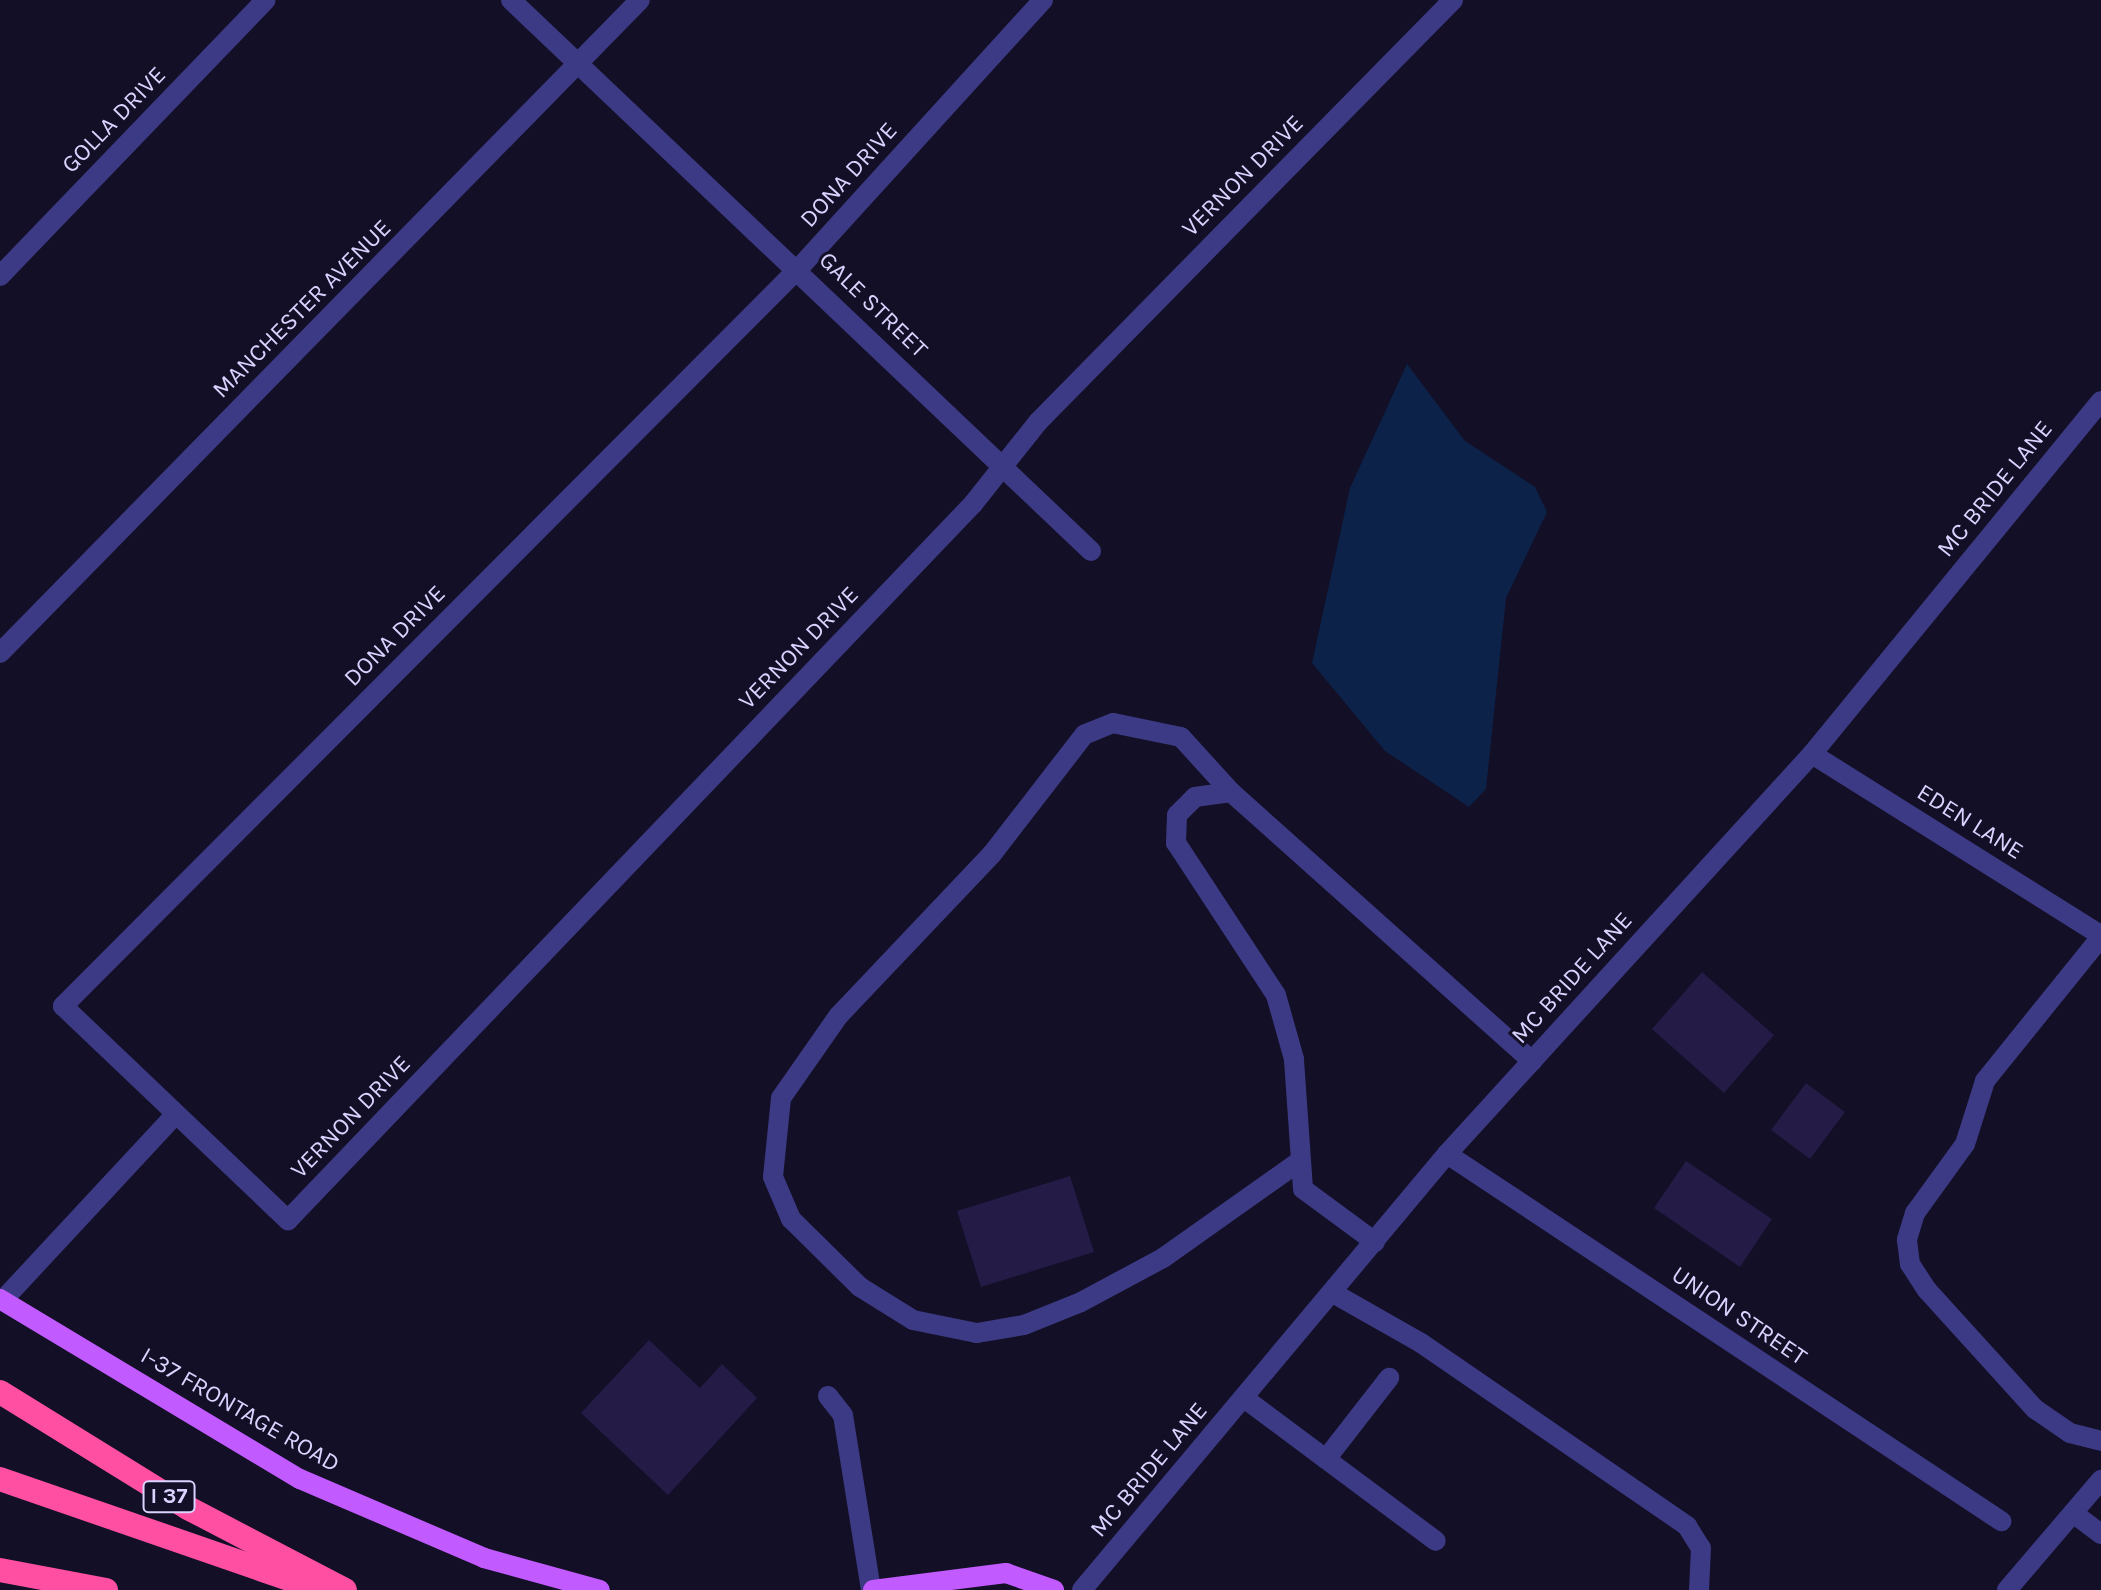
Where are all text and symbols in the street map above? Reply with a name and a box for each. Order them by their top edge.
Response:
street label: GOLLA DRIVE [56,61,172,179]
street label: VERNON DRIVE [1176,109,1310,243]
street label: DONA DRIVE [794,117,904,233]
street label: MANCHESTER AVENUE [207,214,397,404]
street label: GALE STREET [813,246,933,364]
street label: MC BRIDE LANE [1931,415,2059,563]
street label: DONA DRIVE [338,579,452,693]
street label: VERNON DRIVE [733,580,865,716]
street label: EDEN LANE [1912,778,2028,866]
street label: MC BRIDE LANE [1505,906,1639,1050]
street label: VERNON DRIVE [285,1049,417,1185]
street label: UNION STREET [1666,1260,1812,1372]
street label: I-37 FRONTAGE ROAD [136,1341,344,1479]
street label: MC BRIDE LANE [1084,1397,1214,1543]
road number: I 37 [141,1479,197,1515]

